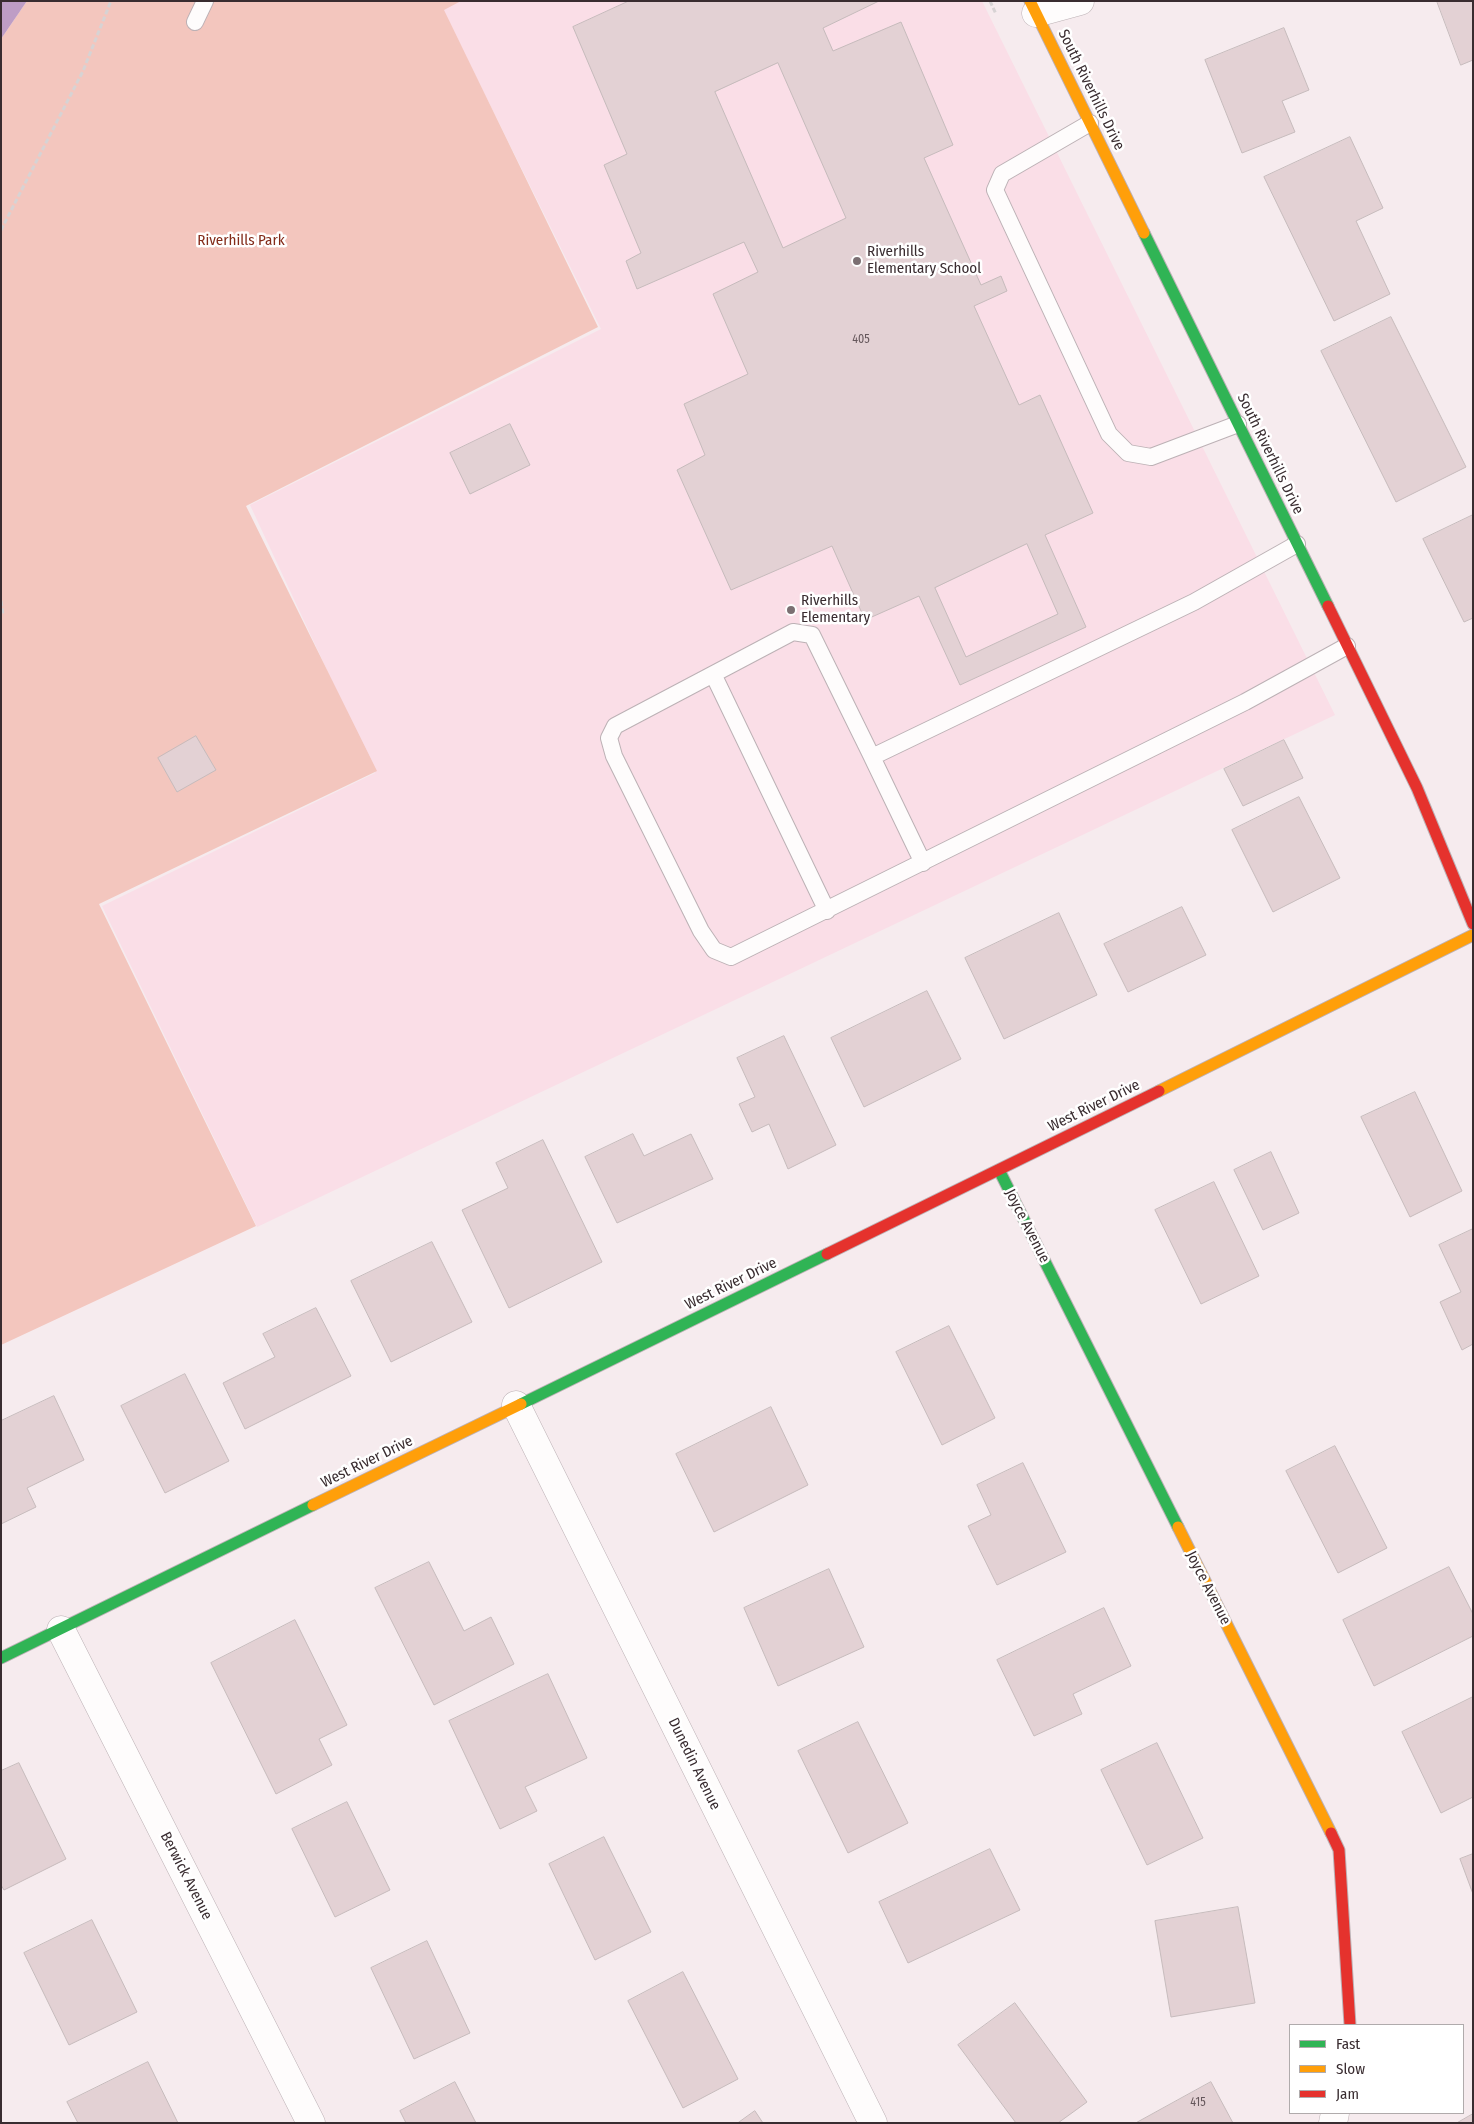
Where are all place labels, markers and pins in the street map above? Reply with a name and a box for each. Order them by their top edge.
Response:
place label: Riverhills Elementary School [867,243,981,278]
marker: Riverhills Elementary School [851,255,863,267]
place label: Riverhills Elementary [801,592,870,627]
marker: Riverhills Elementary [785,604,797,616]

